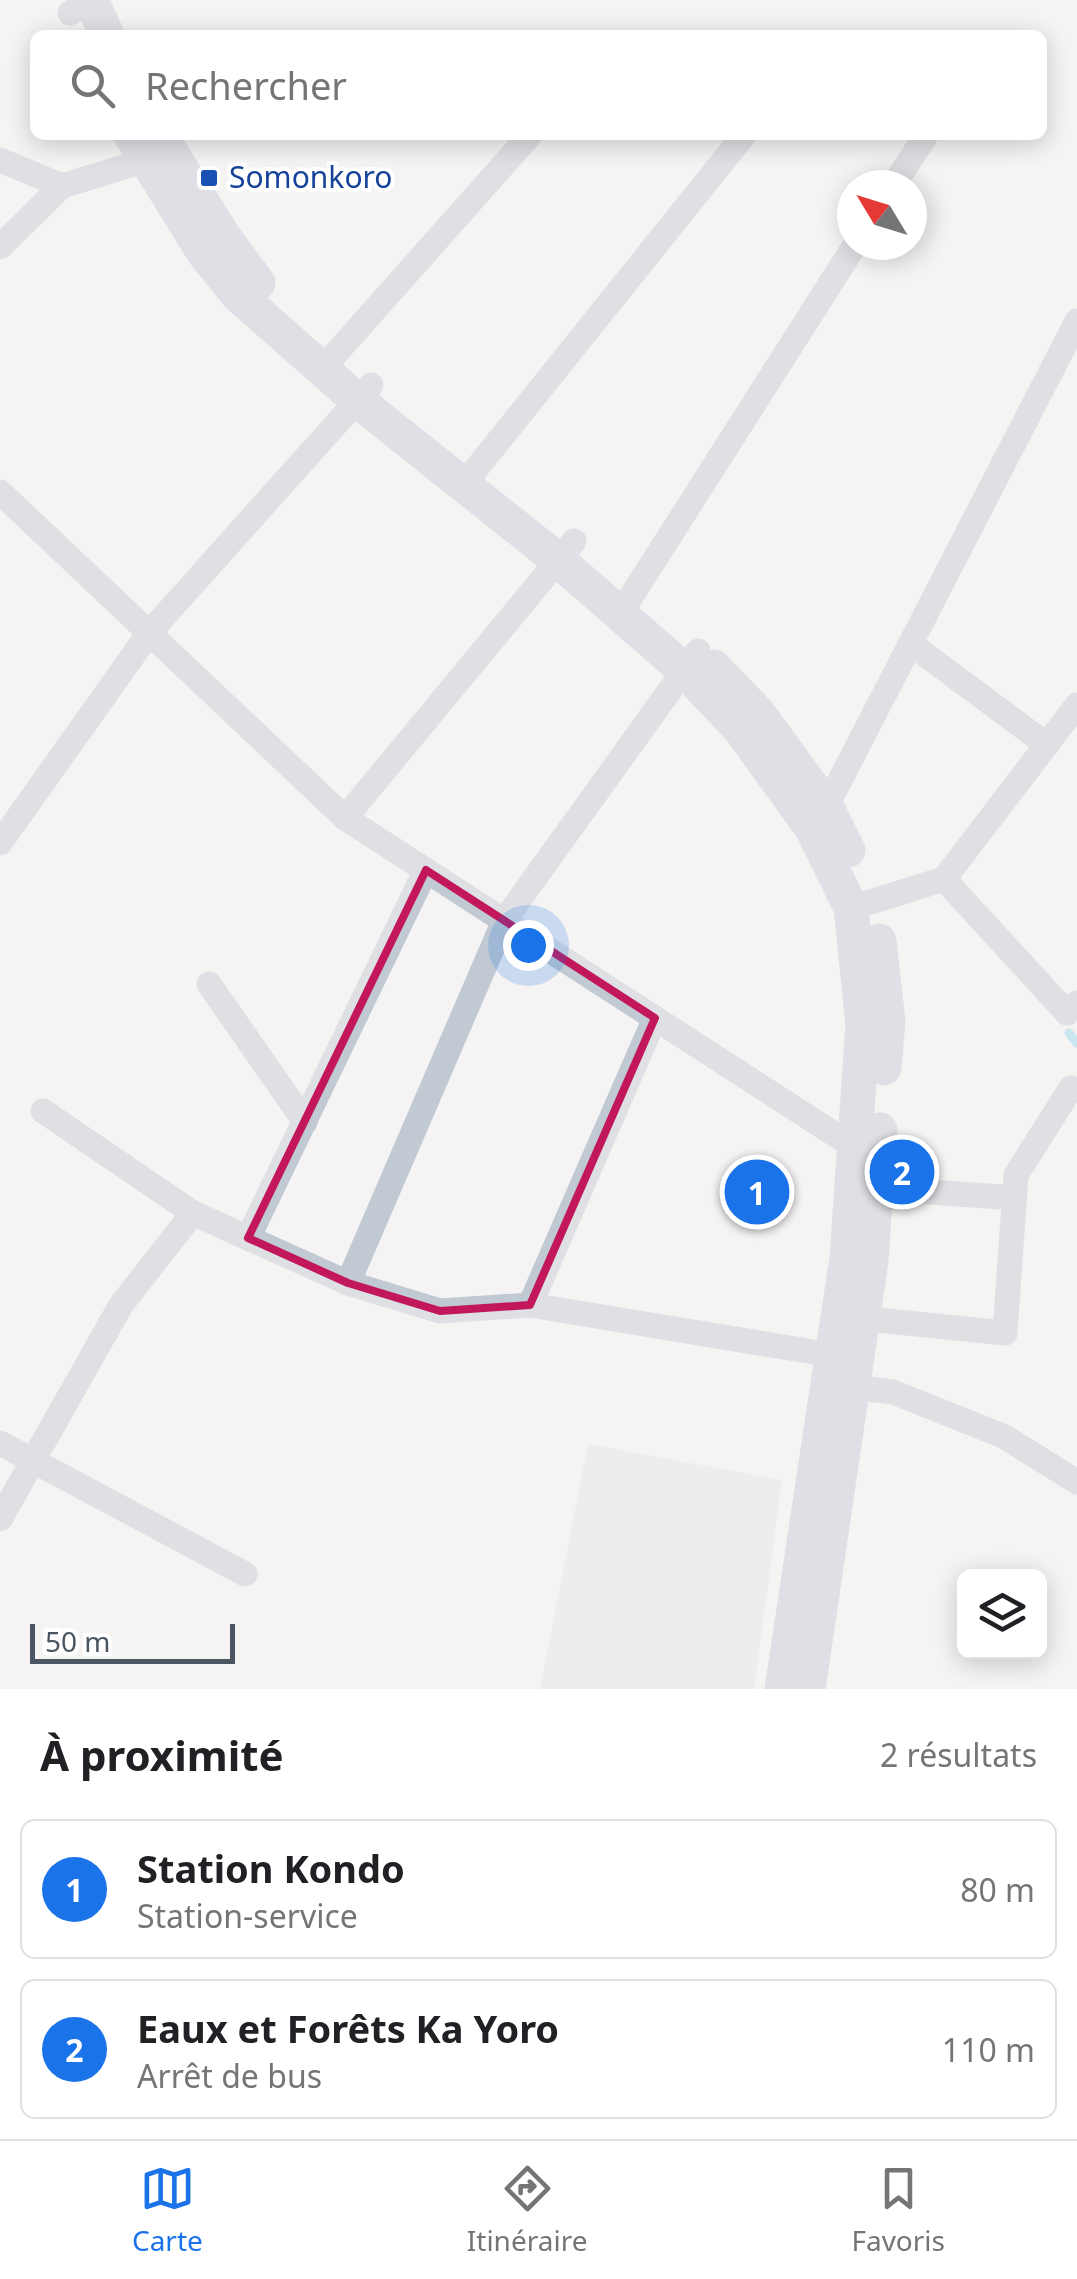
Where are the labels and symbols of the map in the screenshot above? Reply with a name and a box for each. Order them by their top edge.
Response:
place label: Somonkoro [229,156,392,197]
marker: Somonkoro [198,167,220,189]
north arrow [837,170,927,260]
your location [503,920,554,971]
pin: 2 [870,1134,934,1210]
pin: 1 [724,1154,790,1230]
scale bar [30,1619,235,1664]

